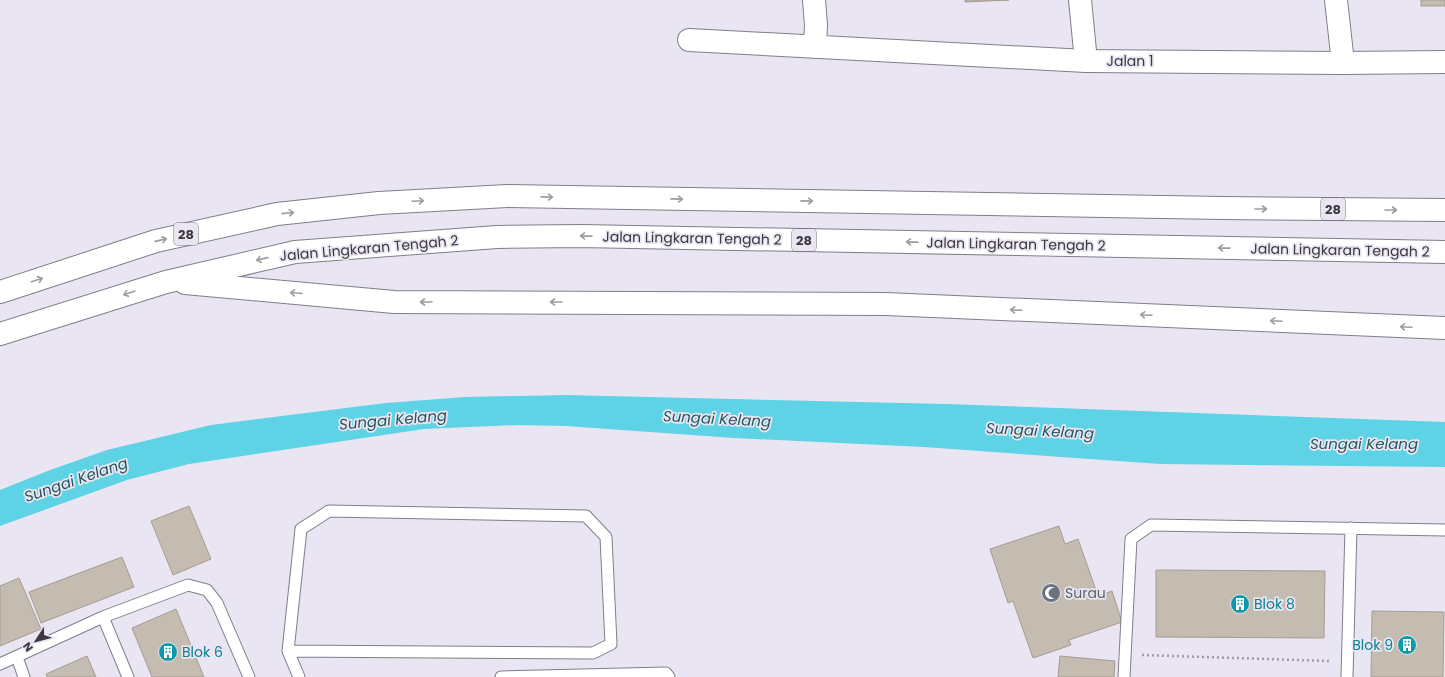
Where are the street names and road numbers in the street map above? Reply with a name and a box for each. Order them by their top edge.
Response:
street label: Jalan 1 [1107,51,1153,71]
road number: 28 [1321,198,1345,220]
road number: 28 [174,223,198,245]
street label: Jalan Lingkaran Tengah 2 [602,226,782,250]
road number: 28 [792,229,816,251]
street label: Jalan Lingkaran Tengah 2 [279,230,459,266]
street label: Jalan Lingkaran Tengah 2 [926,232,1106,256]
street label: Jalan Lingkaran Tengah 2 [1250,238,1430,262]

